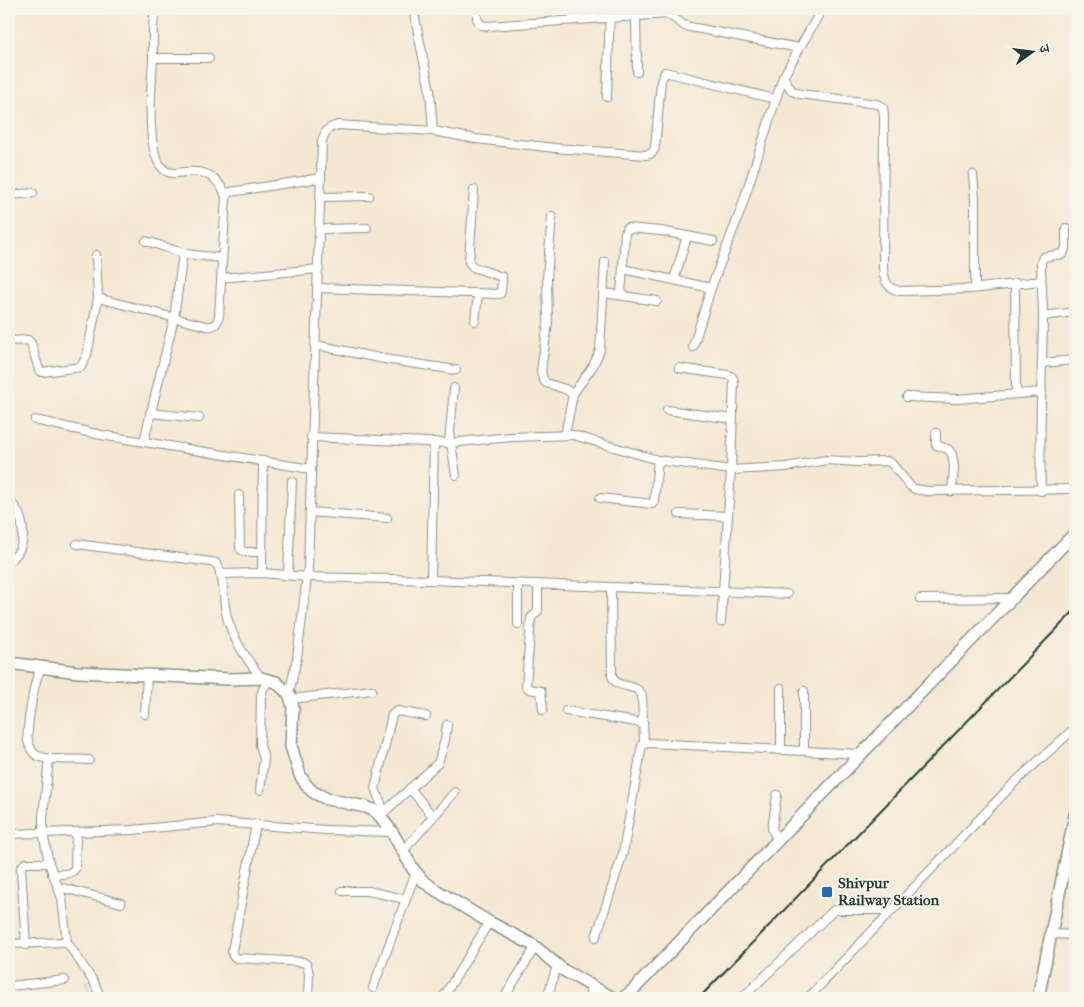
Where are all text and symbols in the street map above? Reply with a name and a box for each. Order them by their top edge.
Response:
north arrow [1006,28,1056,78]
text: उ [1035,42,1053,55]
place label: Shivpur Railway Station [838,874,940,909]
marker: Shivpur Railway Station [820,885,834,899]

